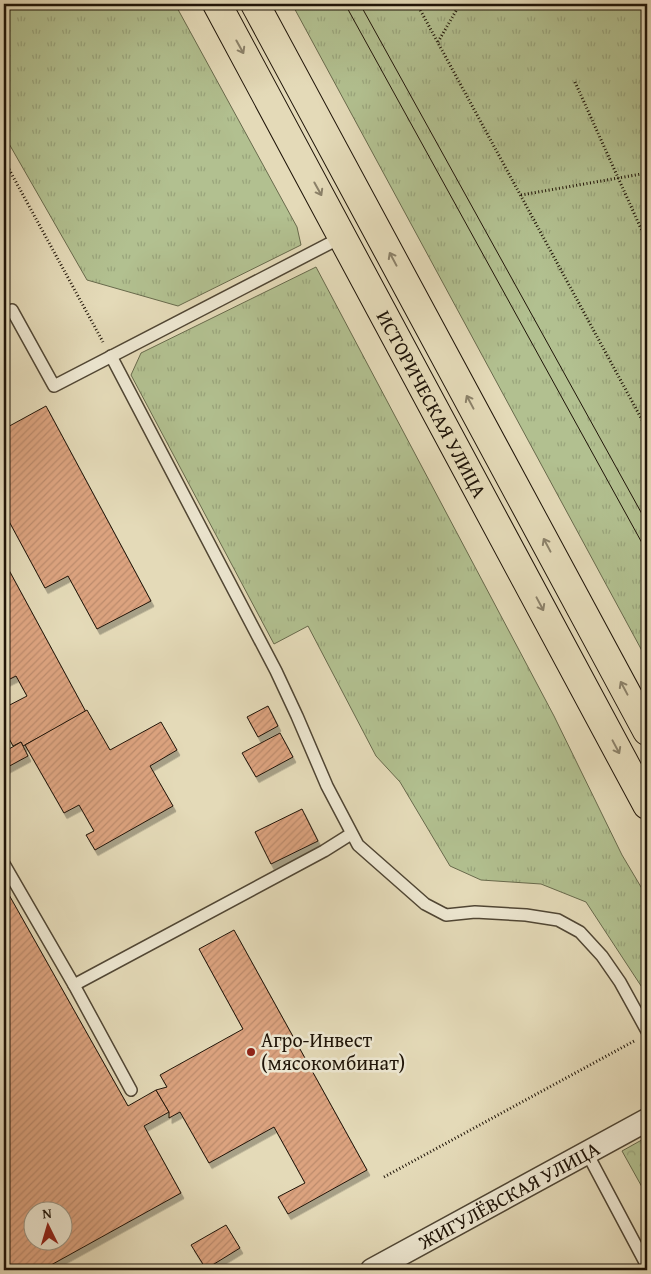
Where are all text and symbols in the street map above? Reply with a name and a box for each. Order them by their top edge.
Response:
one-way arrow [235,39,245,54]
one-way arrow [314,181,323,196]
one-way arrow [388,251,398,266]
street label: ИСТОРИЧЕСКАЯ УЛИЦА [370,305,494,503]
one-way arrow [465,394,475,409]
one-way arrow [542,537,552,552]
one-way arrow [535,596,545,611]
one-way arrow [619,680,629,695]
one-way arrow [612,739,622,754]
place label: Агро-Инвест (мясокомбинат) [261,1025,405,1077]
marker: Агро-Инвест (мясокомбинат) [245,1046,257,1058]
street label: ЖИГУЛЁВСКАЯ УЛИЦА [412,1134,604,1256]
north arrow [22,1202,72,1252]
text: N [41,1203,53,1223]

